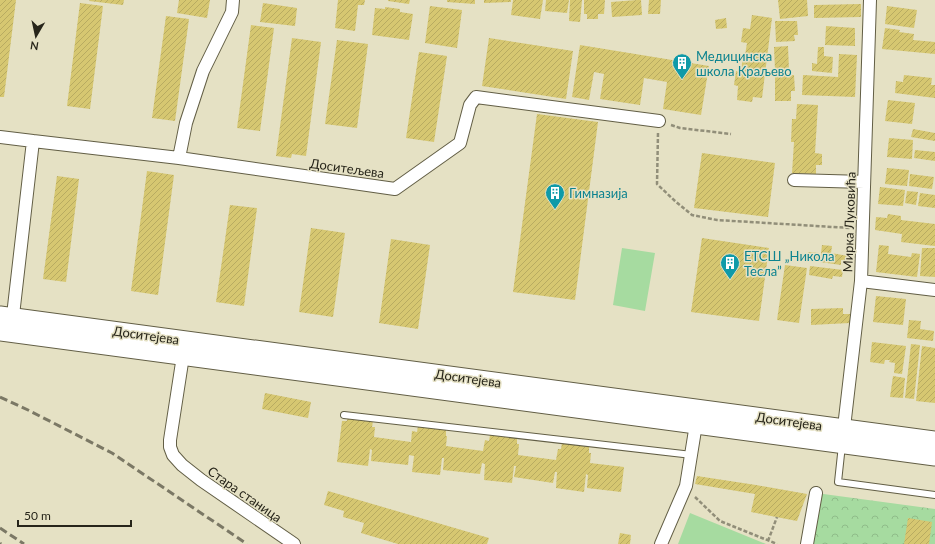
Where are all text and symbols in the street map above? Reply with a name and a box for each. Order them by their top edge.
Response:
north arrow [16,16,56,56]
text: N [29,39,40,53]
place label: Медицинска школа Краљево [696,48,792,79]
building icon: Медицинска школа Краљево [671,52,693,80]
street label: Доситељева [309,155,385,181]
street label: Мирка Луковића [839,171,859,273]
building icon: Гимназија [544,182,566,210]
place label: Гимназија [569,185,628,201]
place label: ЕТСШ „Никола Тесла” [744,248,835,279]
building icon: ЕТСШ „Никола Тесла” [719,252,741,280]
street label: Доситејева [112,322,180,348]
street label: Доситејева [434,365,502,391]
street label: Доситејева [755,408,823,434]
street label: Стара станица [205,463,285,525]
scale bar [18,502,131,528]
text: 50 m [24,508,51,523]

